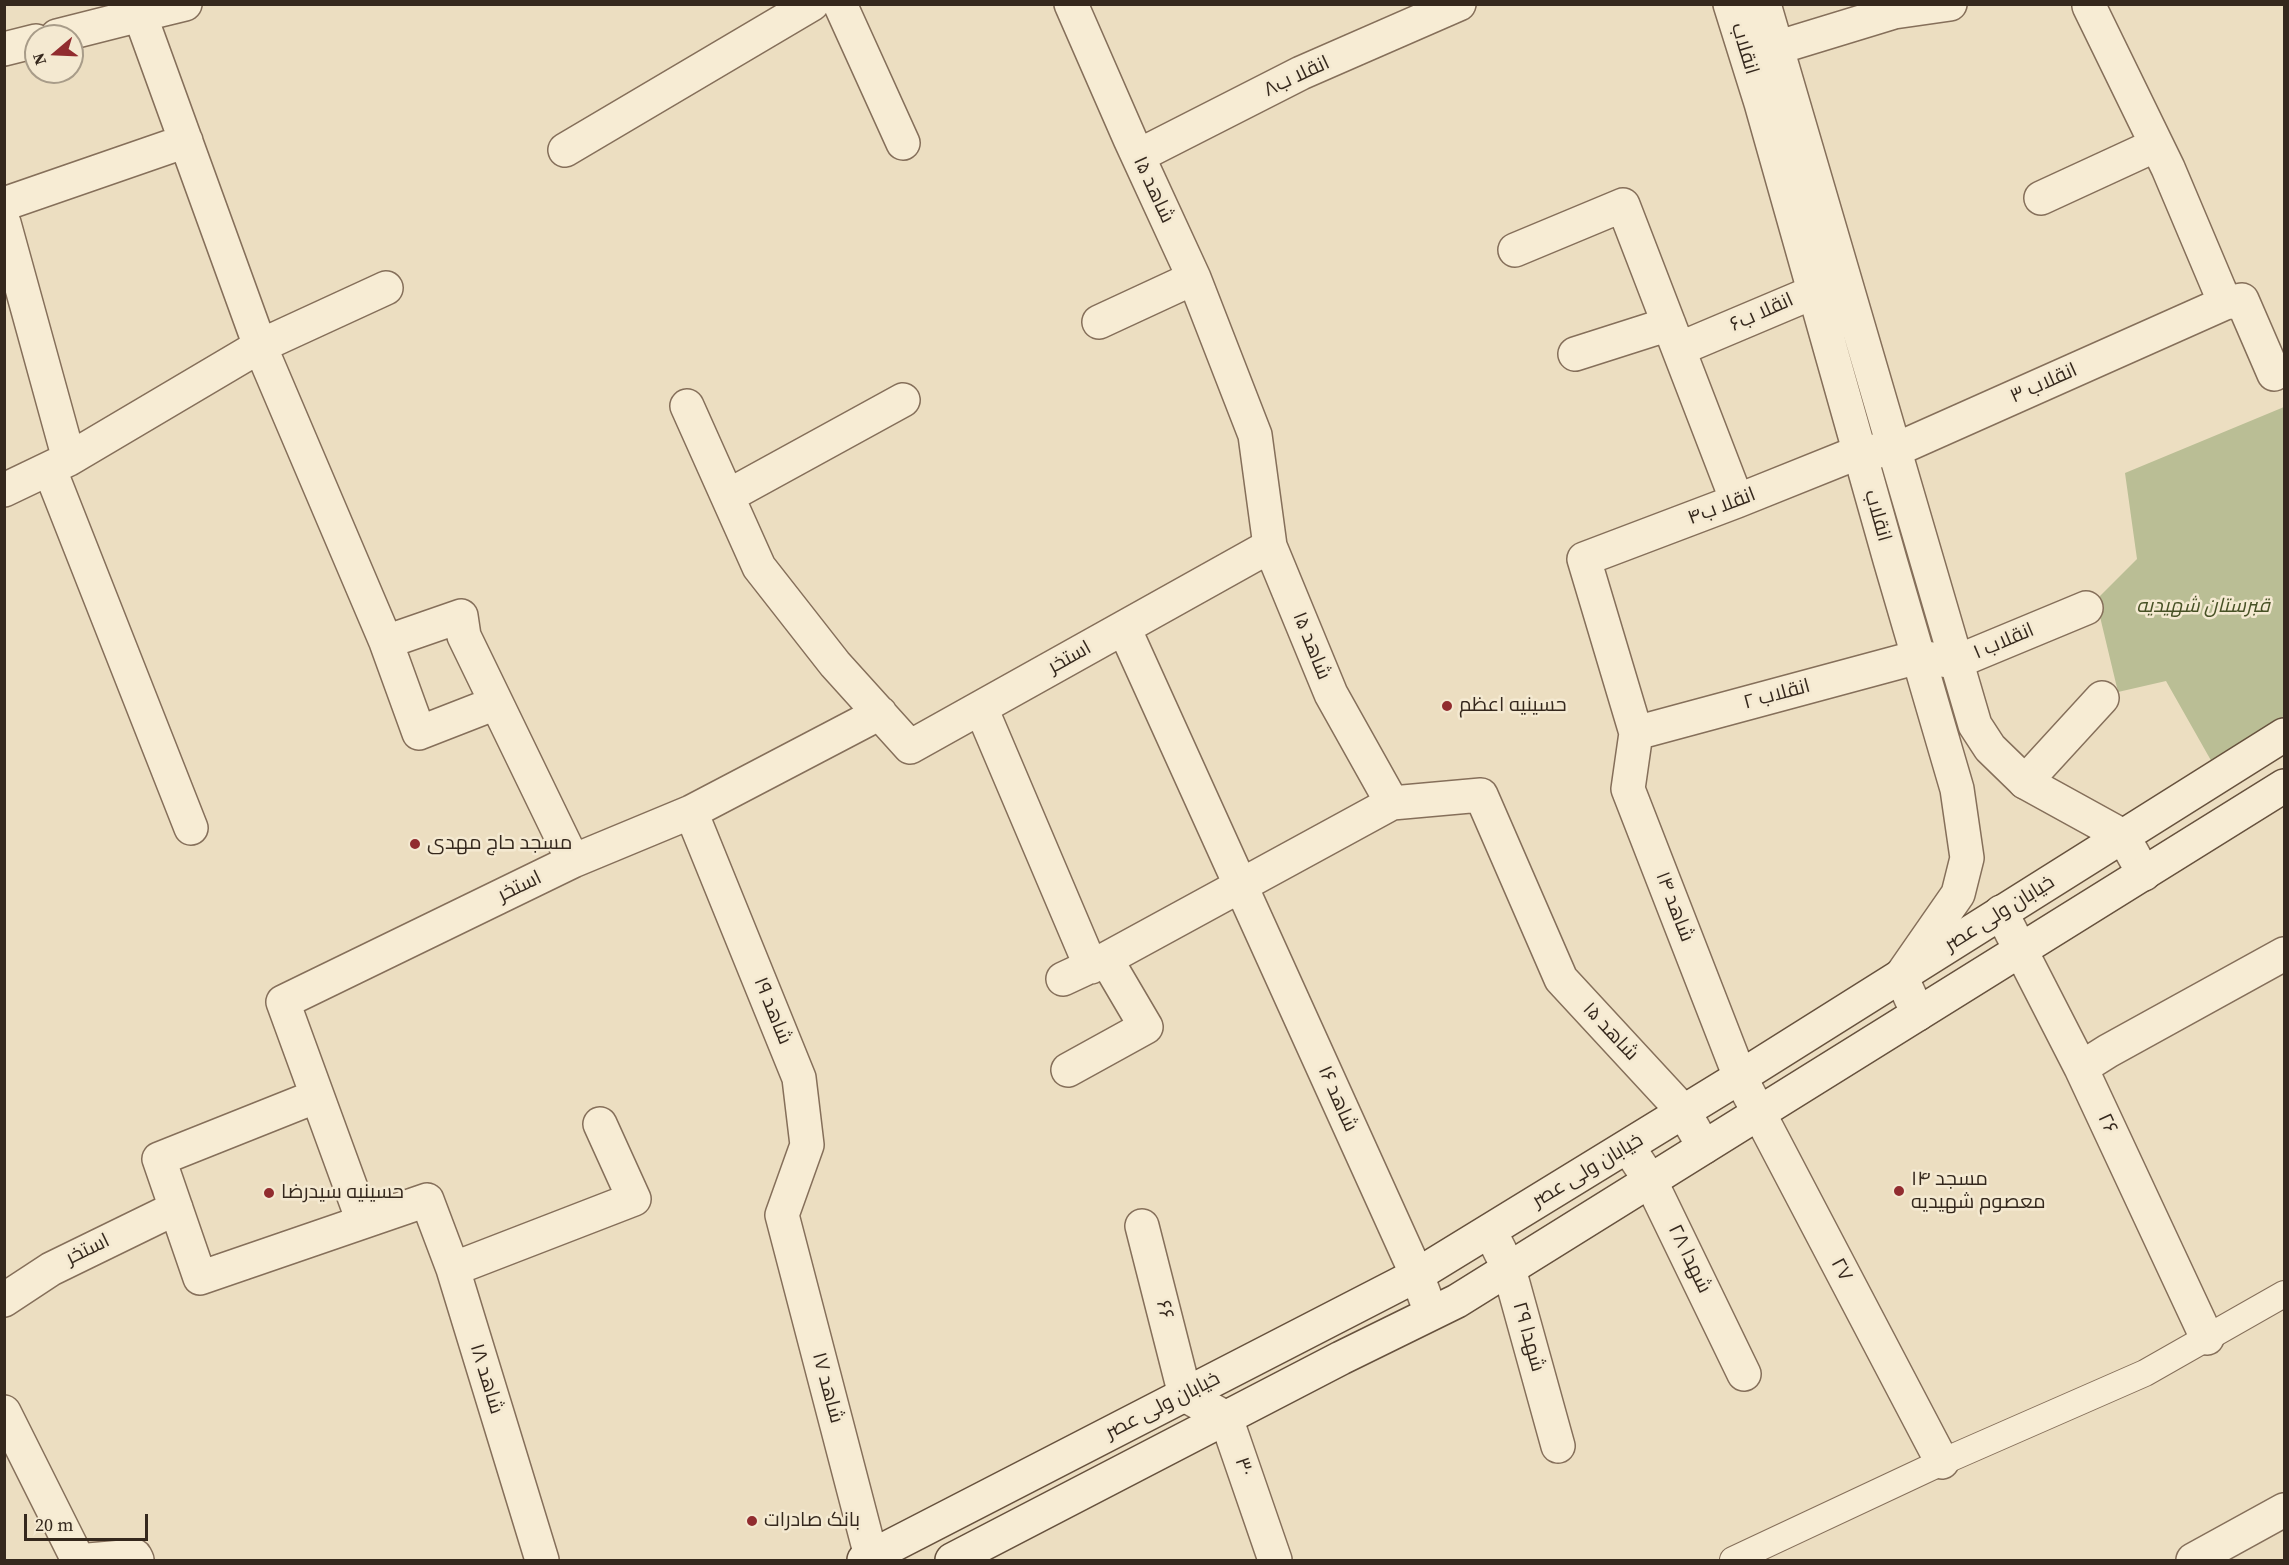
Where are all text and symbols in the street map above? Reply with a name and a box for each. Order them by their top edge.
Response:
street label: انقلاب [1725,20,1763,78]
north arrow [24,24,84,84]
text: N [27,50,51,68]
street label: انقلا ب۸ [1260,51,1334,103]
street label: شاهد ۱۵ [1127,153,1179,227]
street label: انقلا ب۶ [1727,288,1797,338]
street label: انقلاب ۳ [2007,359,2081,409]
street label: انقلا ب۴ [1685,483,1759,531]
street label: انقلاب [1858,487,1896,545]
park label: قبرستان شهیدیه [2136,595,2270,619]
street label: شاهد ۱۵ [1287,609,1335,683]
street label: انقلاب ۱ [1970,619,2038,665]
street label: استخر [1044,636,1096,680]
street label: انقلاب ۲ [1741,675,1813,715]
place label: حسینیه اعظم [1459,694,1567,718]
marker: حسینیه اعظم [1440,699,1454,713]
place label: مسجد حاج مهدی [427,832,572,856]
marker: مسجد حاج مهدی [408,837,422,851]
street label: استخر [494,866,546,908]
street label: شاهد ۱۴ [1650,869,1698,945]
street label: خیابان ولی عصر [1941,871,2059,957]
street label: شاهد ۱۹ [748,974,796,1048]
street label: شاهد ۱۵ [1577,998,1643,1066]
street label: شاهد ۱۶ [1312,1062,1362,1136]
street label: ۲۶ [2092,1110,2122,1138]
street label: خیابان ولی عصر [1528,1129,1648,1213]
place label: مسجد ۱۴ معصوم شهیدیه [1911,1168,2046,1215]
place label: حسینیه سیدرضا [281,1181,404,1205]
marker: مسجد ۱۴ معصوم شهیدیه [1892,1184,1906,1198]
marker: حسینیه سیدرضا [262,1186,276,1200]
street label: شهدا ۲۸ [1662,1221,1716,1297]
street label: استخر [62,1229,114,1271]
street label: ۲۷ [1825,1254,1857,1286]
street label: ۶۶ [1150,1298,1178,1322]
street label: شهدا ۲۹ [1507,1299,1549,1375]
street label: شاهد ۱۸ [464,1341,508,1417]
street label: شاهد ۱۷ [806,1350,848,1426]
street label: خیابان ولی عصر [1102,1367,1224,1445]
street label: ۳۰ [1229,1454,1257,1480]
scale bar [27,1502,152,1540]
place label: بانک صادرات [764,1509,860,1533]
text: 20 m [35,1512,73,1537]
marker: بانک صادرات [745,1514,759,1528]

